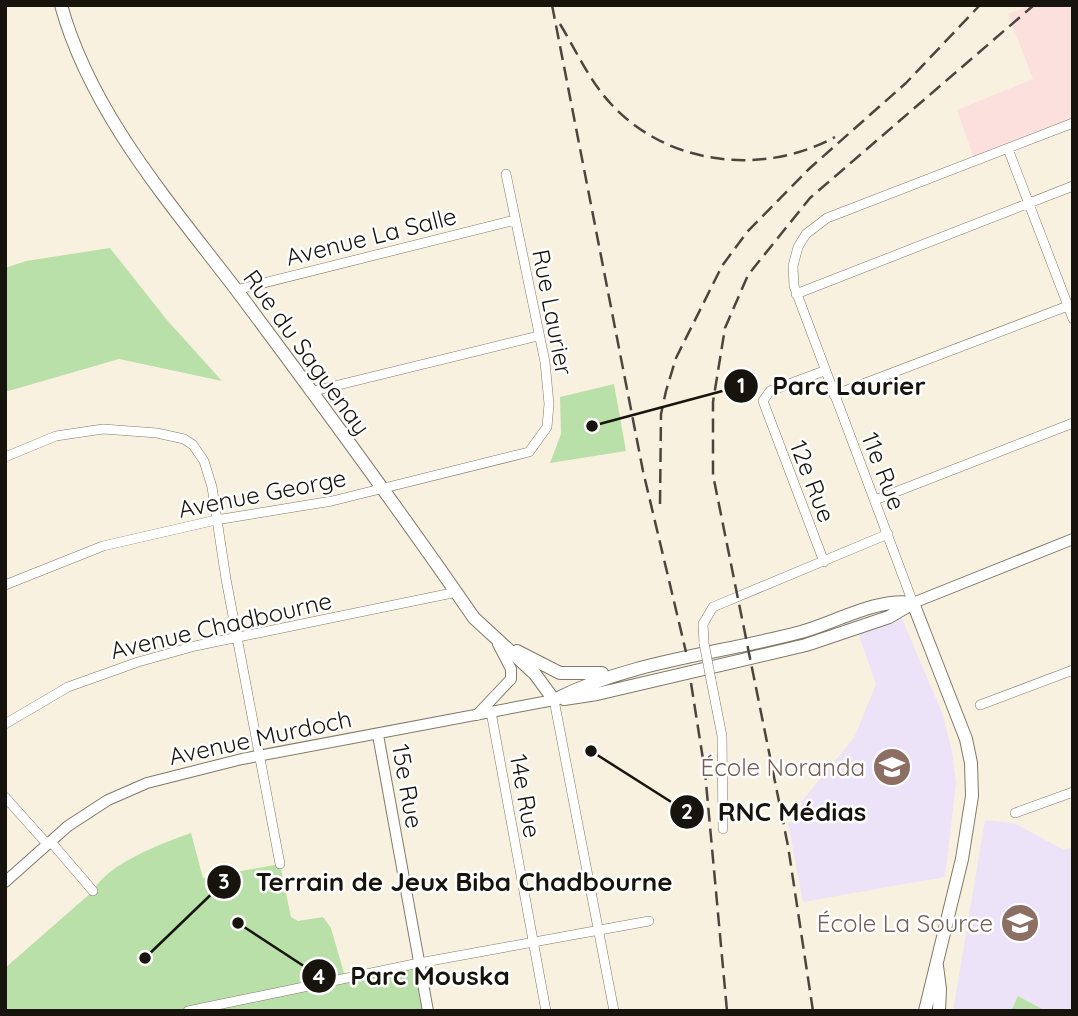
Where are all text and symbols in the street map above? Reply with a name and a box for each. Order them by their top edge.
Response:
street label: Avenue La Salle [283,200,459,272]
street label: Rue Laurier [526,247,580,377]
street label: Rue du Saguenay [237,264,377,440]
callout: Parc Laurier [724,362,940,409]
text: Parc Laurier [772,369,926,402]
text: 1 [737,372,745,398]
street label: 11e Rue [855,428,913,514]
street label: 12e Rue [784,436,842,526]
street label: Avenue George [176,462,348,524]
street label: Avenue Chadbourne [107,585,335,665]
street label: Avenue Murdoch [166,703,354,771]
street label: 15e Rue [386,741,430,831]
school or university icon: École Noranda [871,746,913,788]
street label: 14e Rue [504,752,548,840]
place label: École Noranda [701,752,865,782]
callout: RNC Médias [669,788,881,835]
text: RNC Médias [718,795,866,828]
text: 2 [681,798,693,824]
callout: Terrain de Jeux Biba Chadbourne [206,858,686,905]
text: Terrain de Jeux Biba Chadbourne [255,865,673,898]
text: 3 [218,868,230,894]
school or university icon: École La Source [999,902,1041,944]
place label: École La Source [817,908,993,938]
callout: Parc Mouska [301,953,524,1000]
text: Parc Mouska [350,959,510,992]
text: 4 [313,963,325,989]

